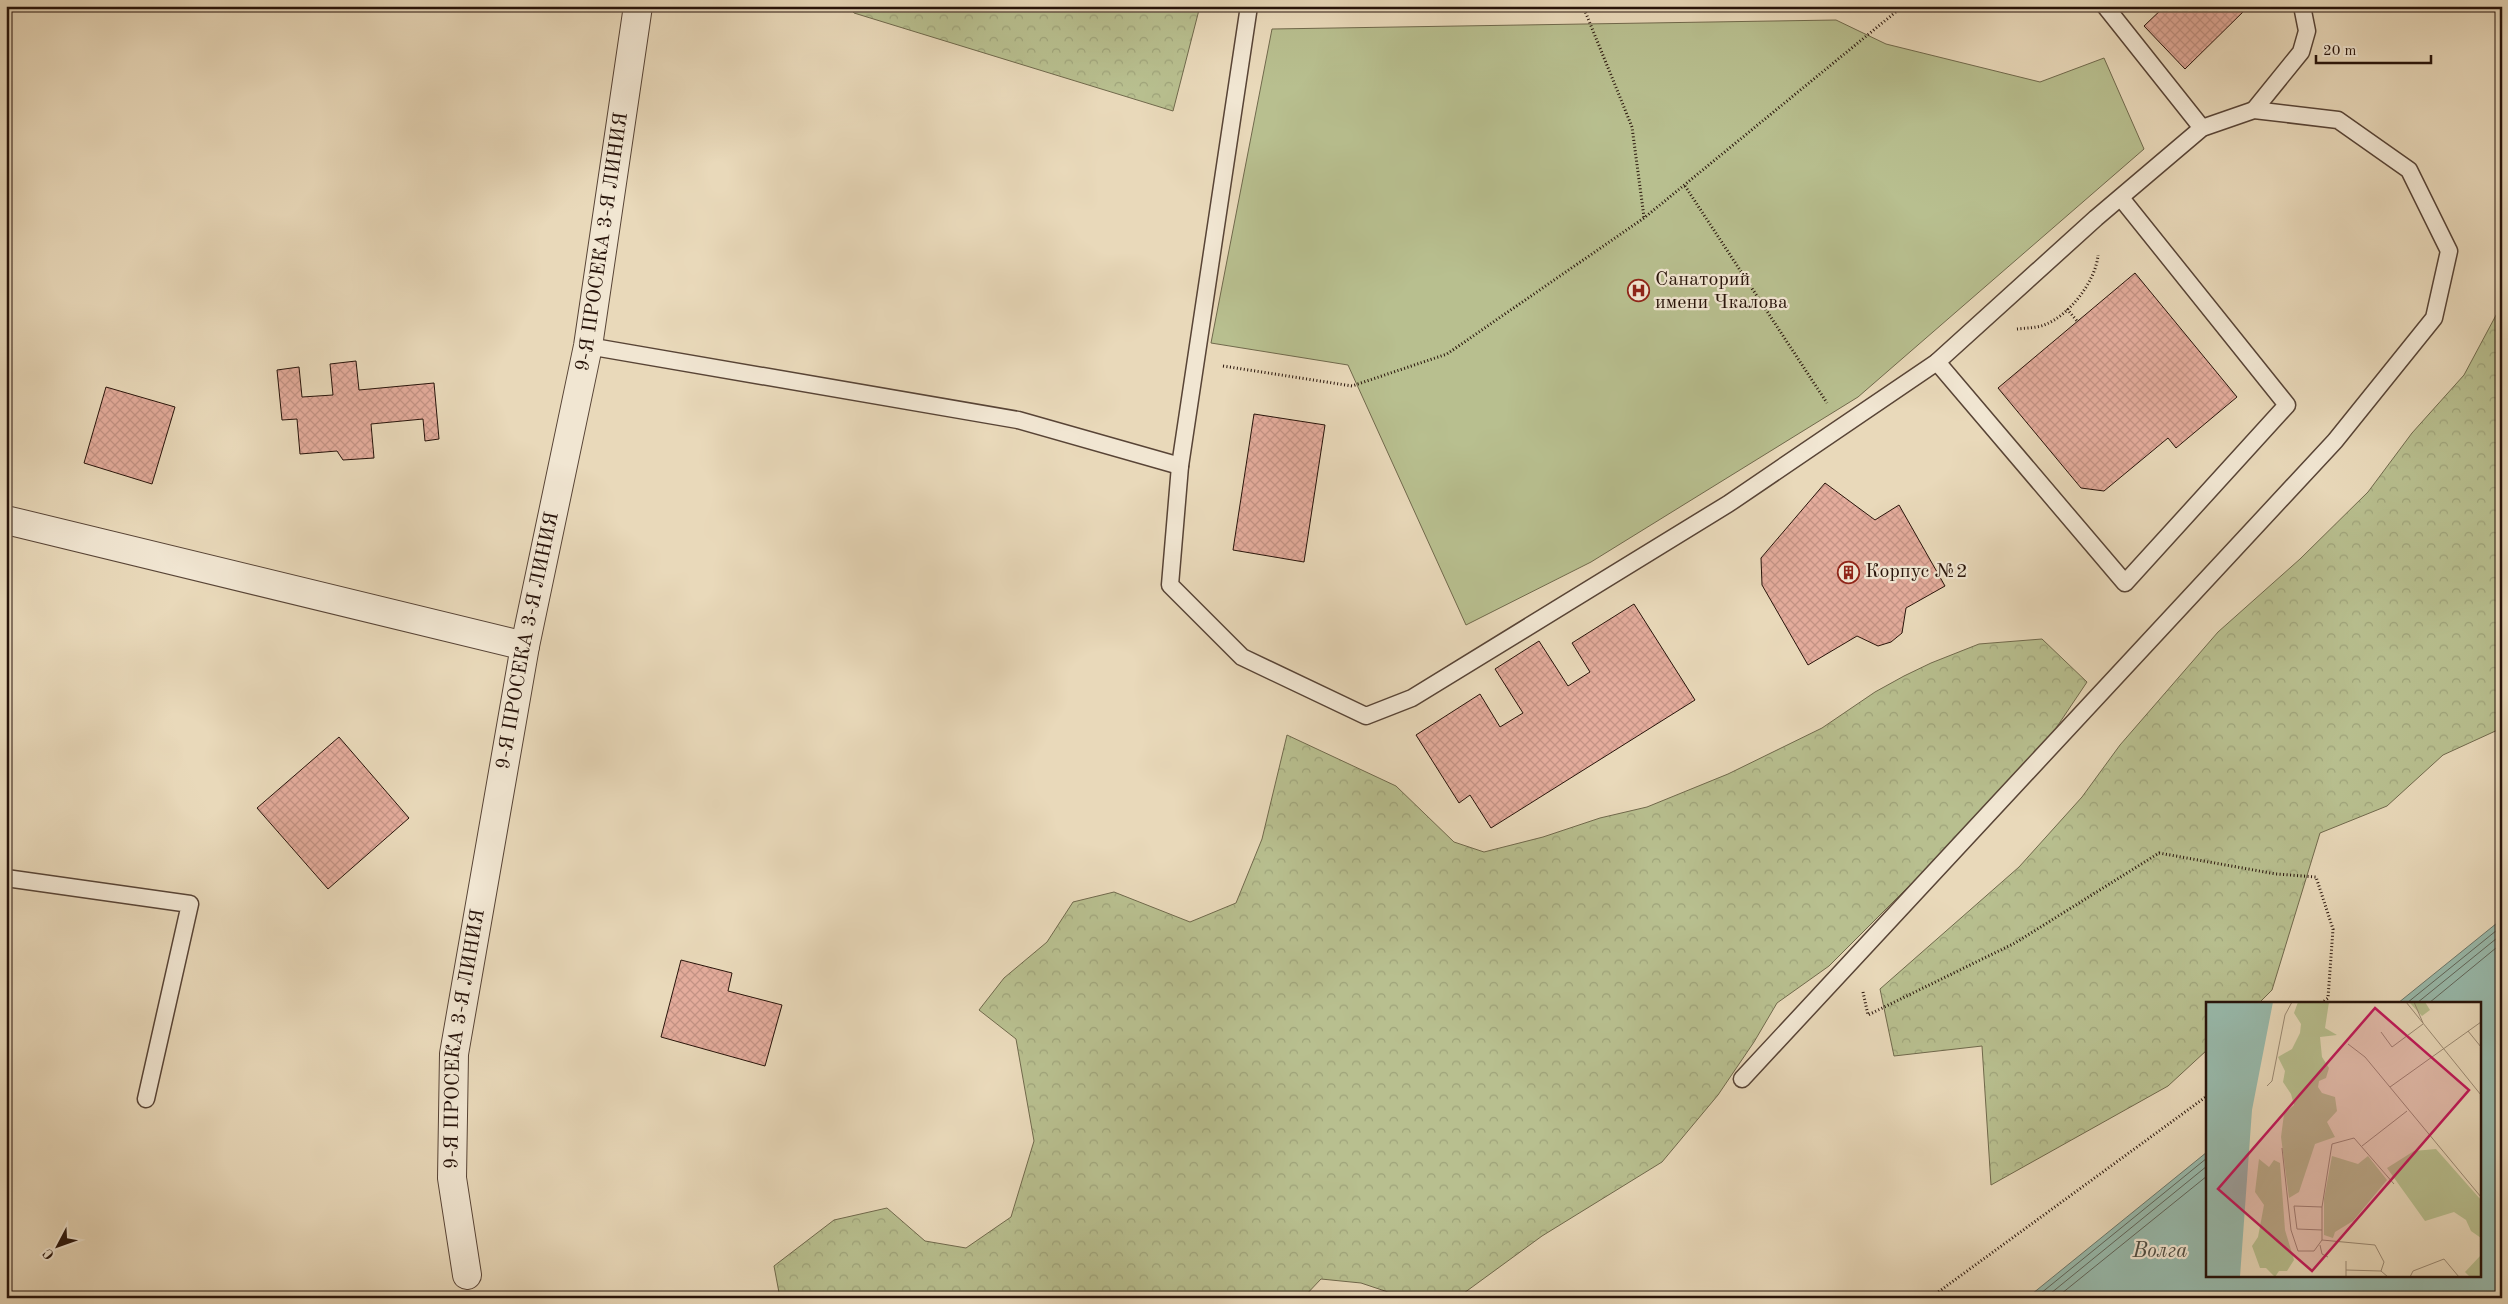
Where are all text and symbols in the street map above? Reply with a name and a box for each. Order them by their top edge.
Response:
scale bar [2316,32,2430,64]
text: 20 m [2323,44,2357,59]
street label: 9-Я ПРОСЕКА 3-Я ЛИНИЯ [573,111,632,373]
place label: Санаторий имени Чкалова [1655,270,1788,313]
hospital icon: Санаторий имени Чкалова [1627,279,1651,303]
street label: 9-Я ПРОСЕКА 3-Я ЛИНИЯ [494,510,563,771]
building icon: Корпус №2 [1837,560,1861,584]
place label: Корпус №2 [1865,562,1968,582]
street label: 9-Я ПРОСЕКА 3-Я ЛИНИЯ [442,908,489,1169]
inset map [2206,1002,2480,1276]
north arrow [32,1222,82,1272]
water label: Волга [2131,1241,2188,1262]
text: С [41,1246,57,1262]

